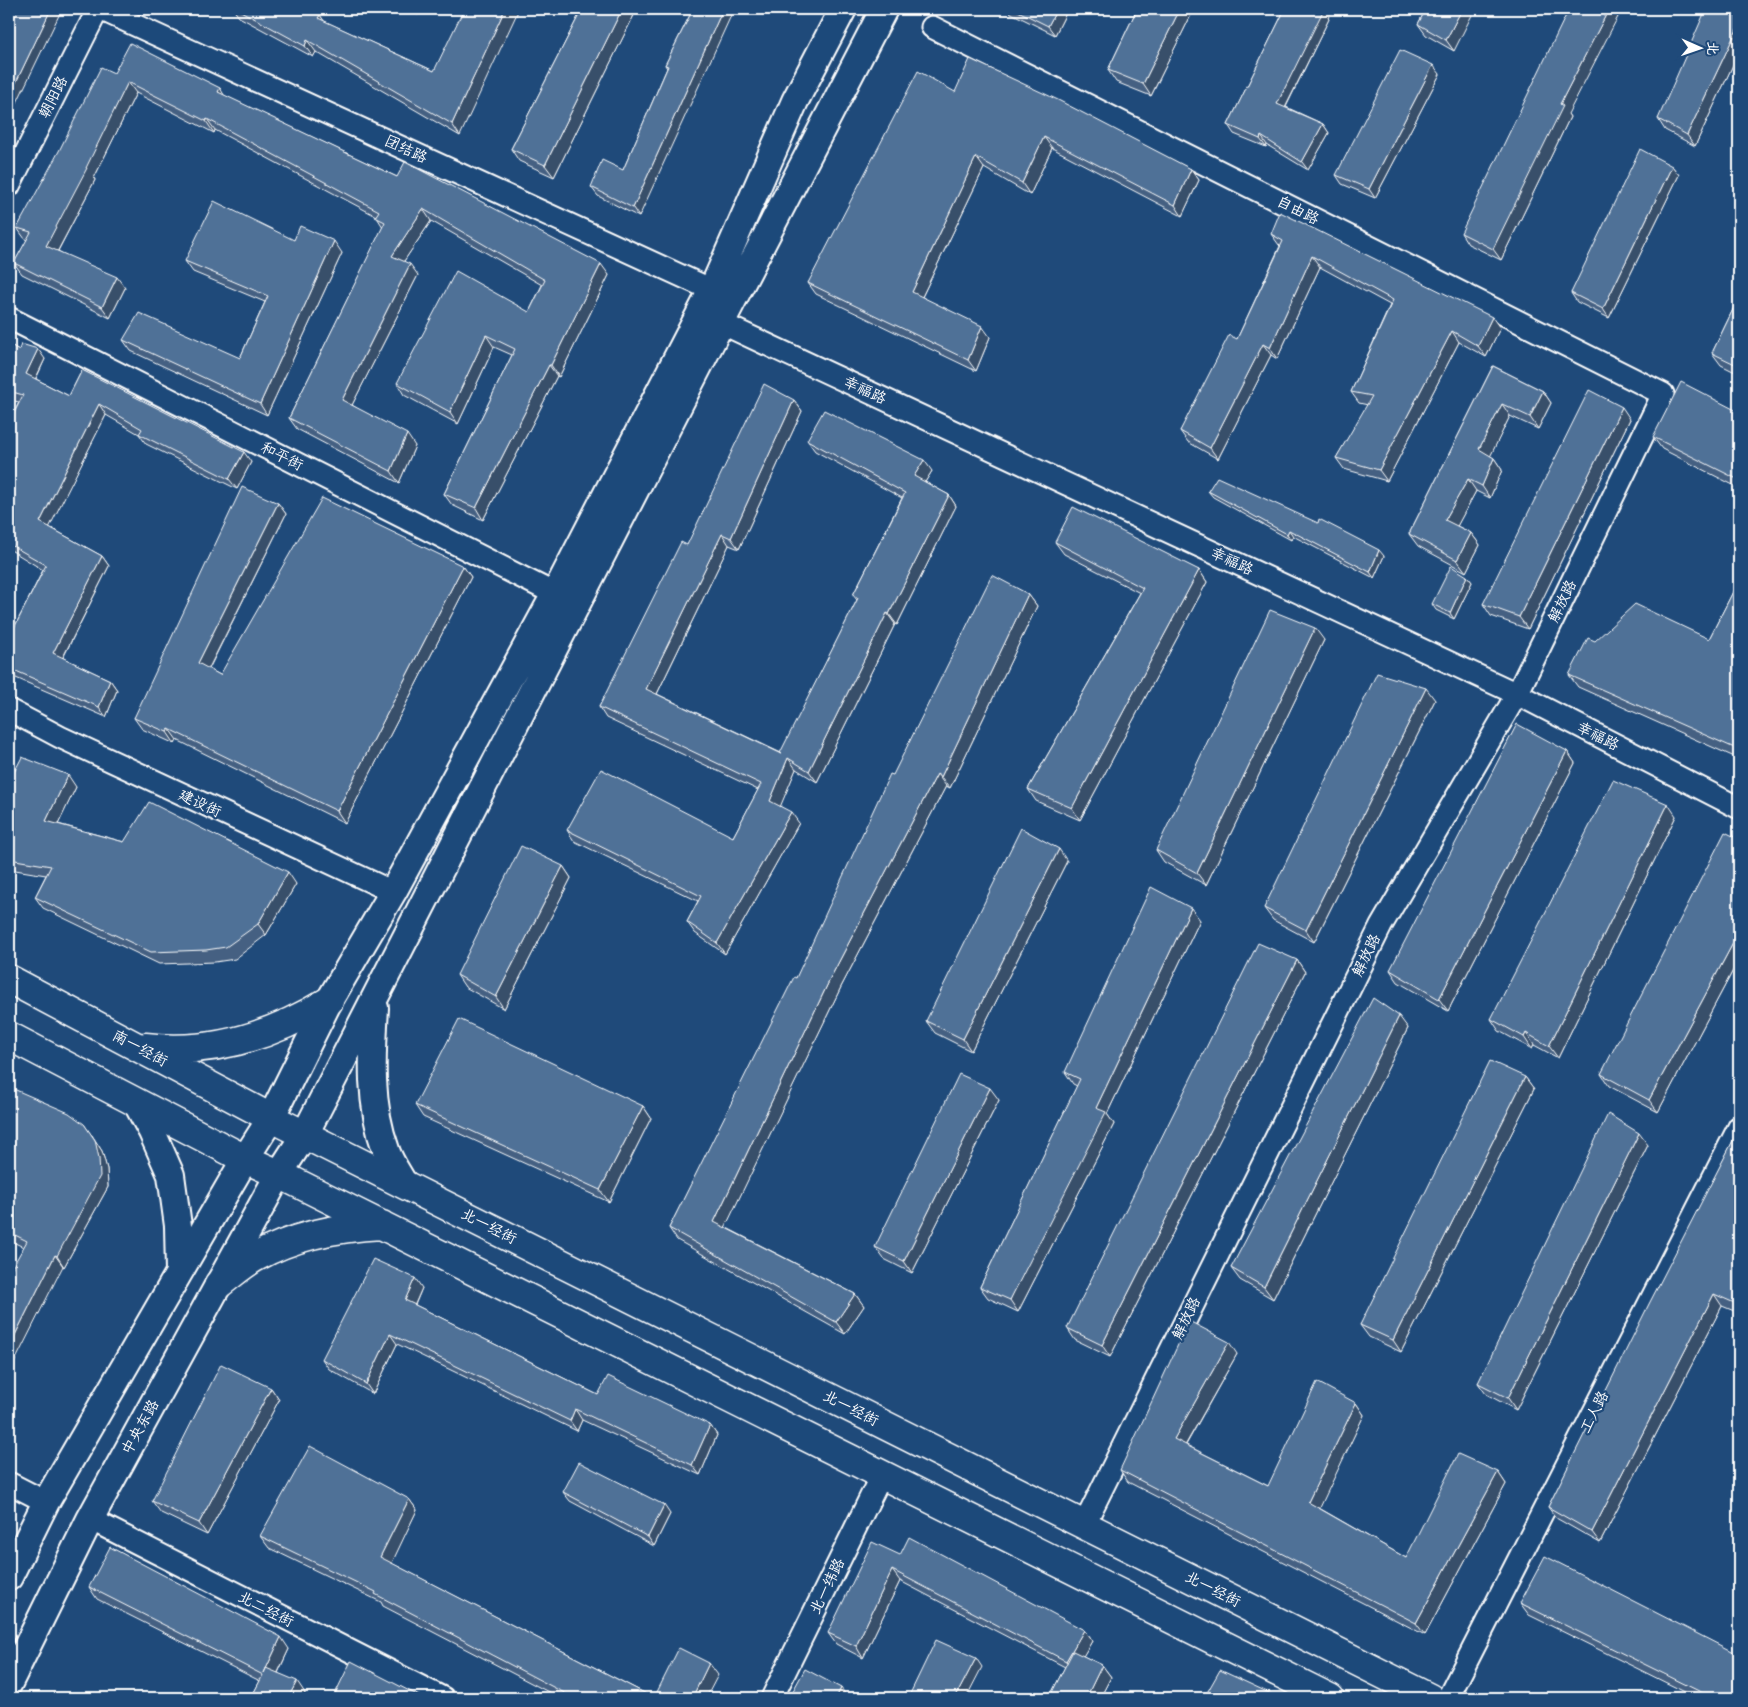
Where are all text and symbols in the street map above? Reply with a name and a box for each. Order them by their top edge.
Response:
north arrow [1676,22,1726,72]
text: 北 [1702,41,1722,56]
street label: 朝阳路 [34,72,73,122]
street label: 团结路 [381,130,431,168]
street label: 自由路 [1273,191,1323,230]
street label: 幸福路 [840,371,890,409]
street label: 和平街 [257,437,307,476]
street label: 幸福路 [1207,542,1257,580]
street label: 解放路 [1543,576,1582,626]
street label: 幸福路 [1573,717,1623,756]
street label: 建设街 [175,784,225,822]
street label: 解放路 [1347,930,1386,980]
street label: 南一经街 [108,1025,171,1072]
street label: 北一经街 [457,1203,520,1249]
street label: 解放路 [1167,1293,1206,1343]
street label: 北一经街 [819,1385,882,1431]
street label: 工人路 [1575,1387,1614,1437]
street label: 中央东路 [117,1396,164,1459]
street label: 北一纬路 [805,1555,850,1618]
street label: 北一经街 [1181,1566,1244,1612]
street label: 北二经街 [234,1586,297,1632]

